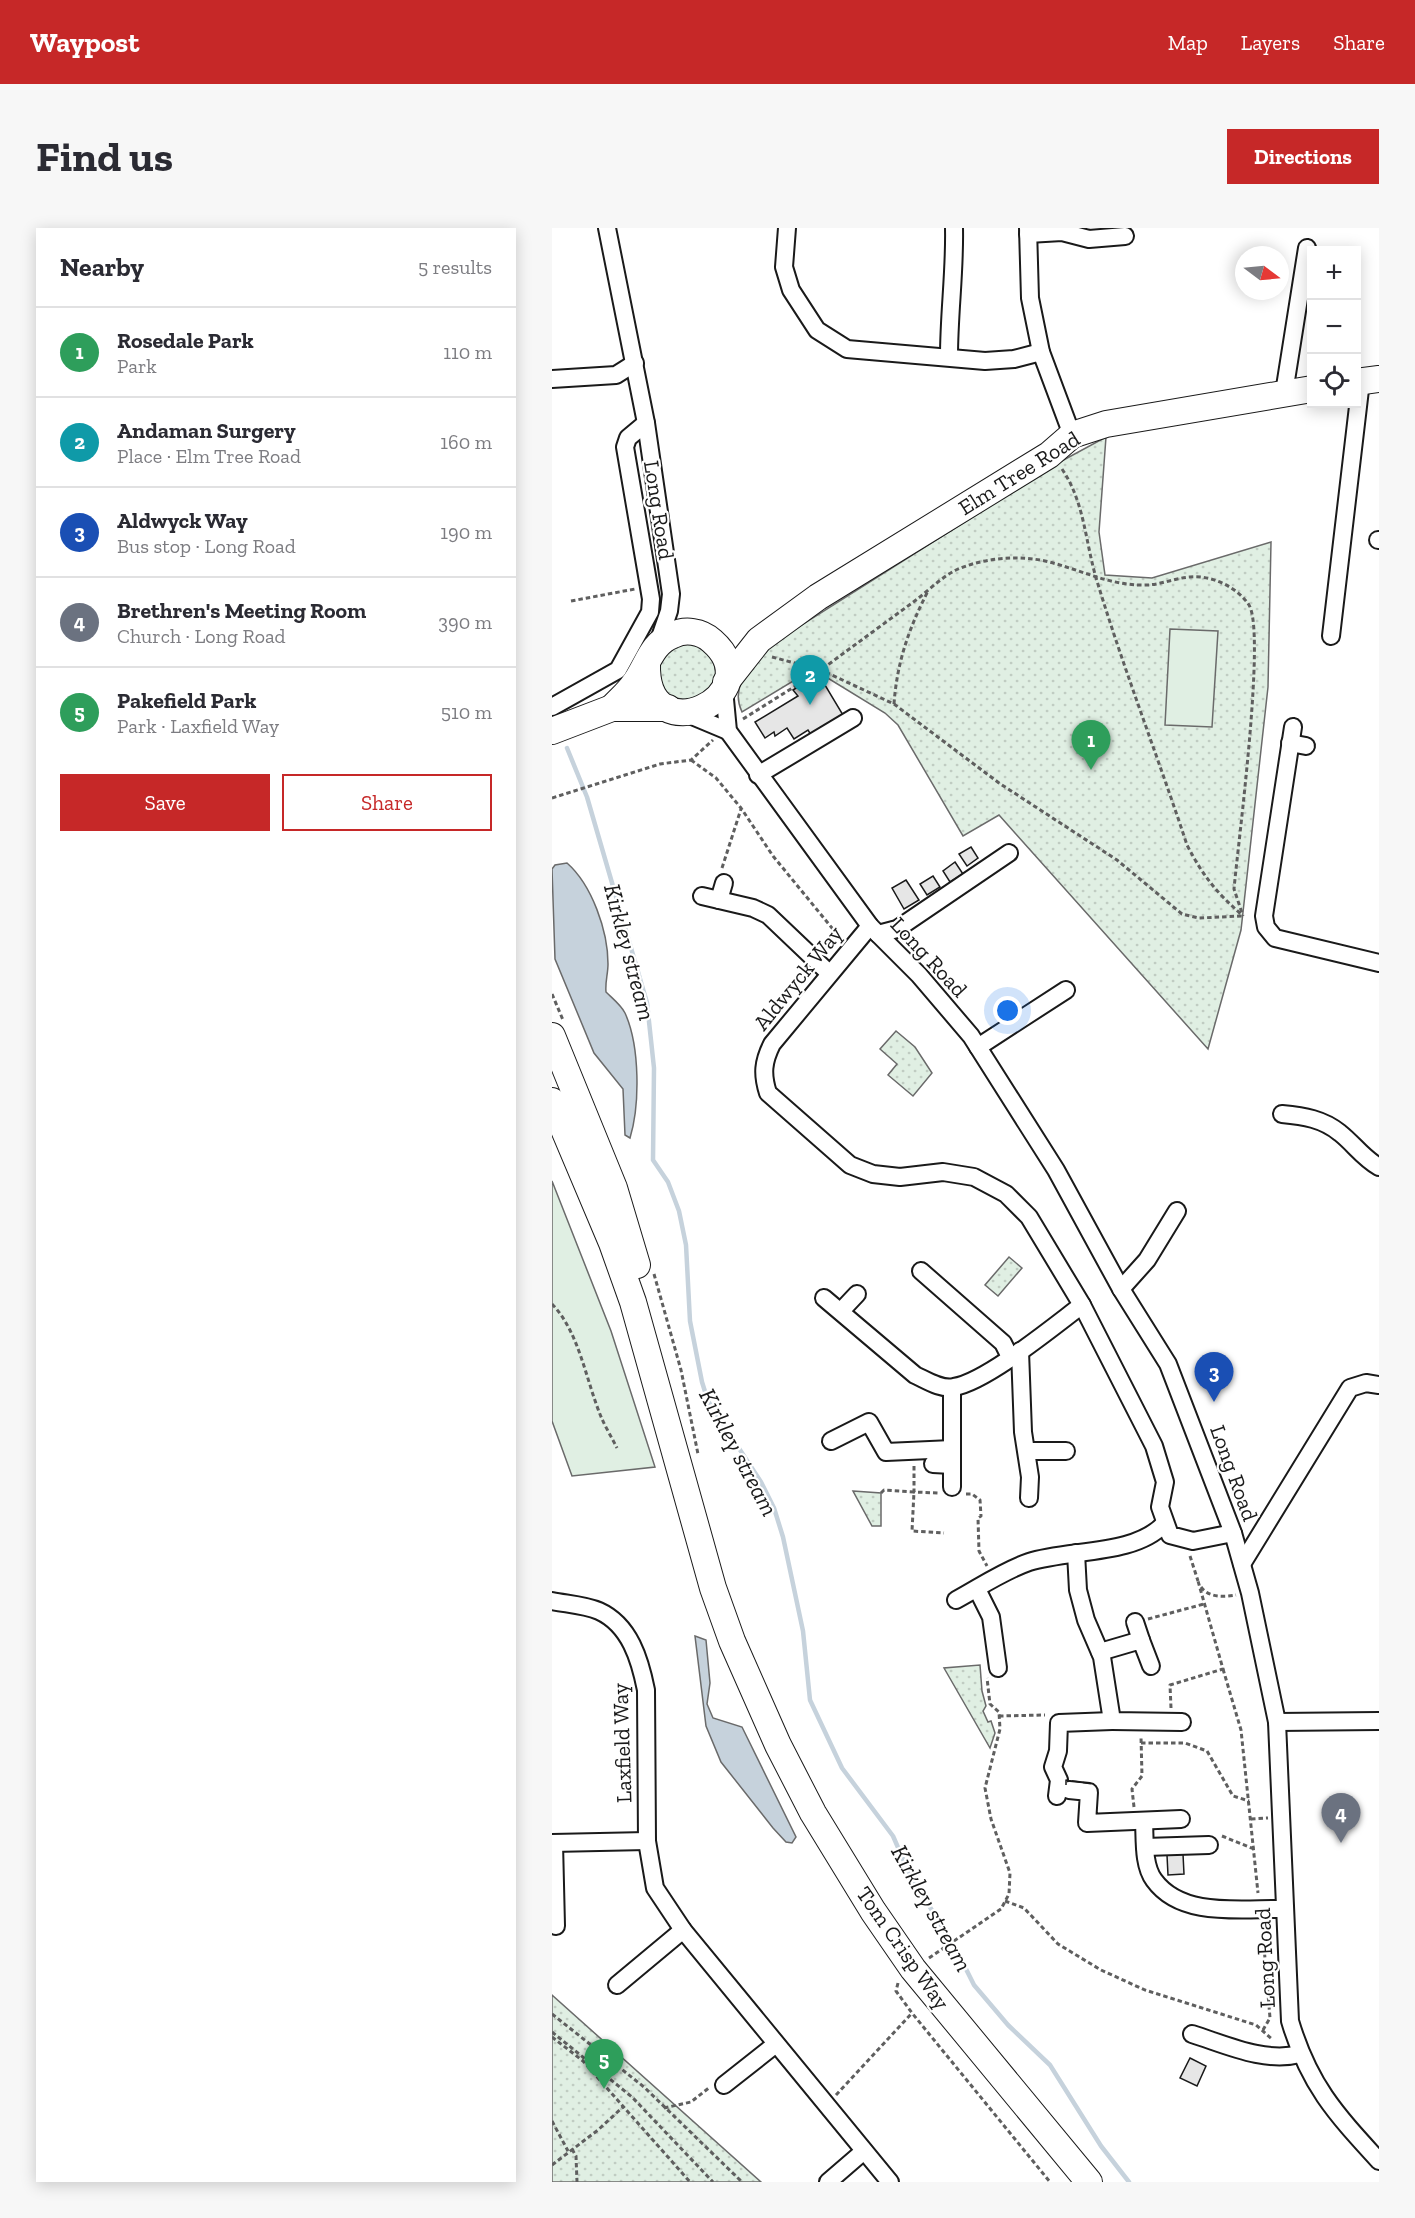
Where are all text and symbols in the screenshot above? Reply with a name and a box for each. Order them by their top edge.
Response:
text: Waypost [30,26,139,59]
text: Map [1168,30,1208,55]
text: Layers [1241,30,1300,55]
text: Share [1333,30,1385,55]
button: Directions [1227,129,1379,184]
text: Find us [36,131,173,182]
north arrow [1235,246,1289,300]
map controls [1307,246,1361,408]
button: + [1307,246,1361,300]
text: Nearby [60,251,144,283]
text: 5 results [418,255,492,279]
button: − [1307,300,1361,354]
text: Rosedale Park [117,327,254,354]
text: 1 [75,340,84,364]
text: 110 m [443,340,492,364]
text: Park [117,354,157,378]
button: locate [1307,354,1361,408]
text: Andaman Surgery [117,417,296,444]
street label: Elm Tree Road [953,425,1085,521]
text: 2 [74,430,85,454]
text: 160 m [440,430,492,454]
text: Place · Elm Tree Road [117,444,301,468]
street label: Long Road [638,458,680,562]
text: Aldwyck Way [117,507,248,534]
text: 3 [74,520,85,544]
text: 190 m [440,520,492,544]
text: Bus stop · Long Road [117,534,296,558]
text: Brethren's Meeting Room [117,597,366,624]
text: 4 [74,610,85,634]
text: 390 m [438,610,492,634]
text: Church · Long Road [117,624,286,648]
pin: 2 [790,656,830,705]
text: Pakefield Park [117,687,256,714]
text: 5 [74,700,85,724]
text: 510 m [441,700,492,724]
text: Park · Laxfield Way [117,714,279,738]
pin: 1 [1072,720,1110,770]
button: Save [60,774,270,831]
button: Share [282,774,492,831]
water label: Kirkley stream [598,880,662,1024]
street label: Long Road [885,911,973,1003]
street label: Aldwyck Way [748,920,849,1036]
your location [993,996,1022,1025]
pin: 3 [1194,1352,1234,1402]
water label: Kirkley stream [693,1383,785,1521]
street label: Long Road [1204,1421,1264,1525]
street label: Laxfield Way [606,1682,638,1803]
pin: 4 [1322,1794,1360,1843]
water label: Kirkley stream [885,1840,979,1976]
street label: Tom Crisp Way [851,1881,956,2015]
street label: Long Road [1249,1907,1281,2009]
pin: 5 [584,2040,624,2089]

